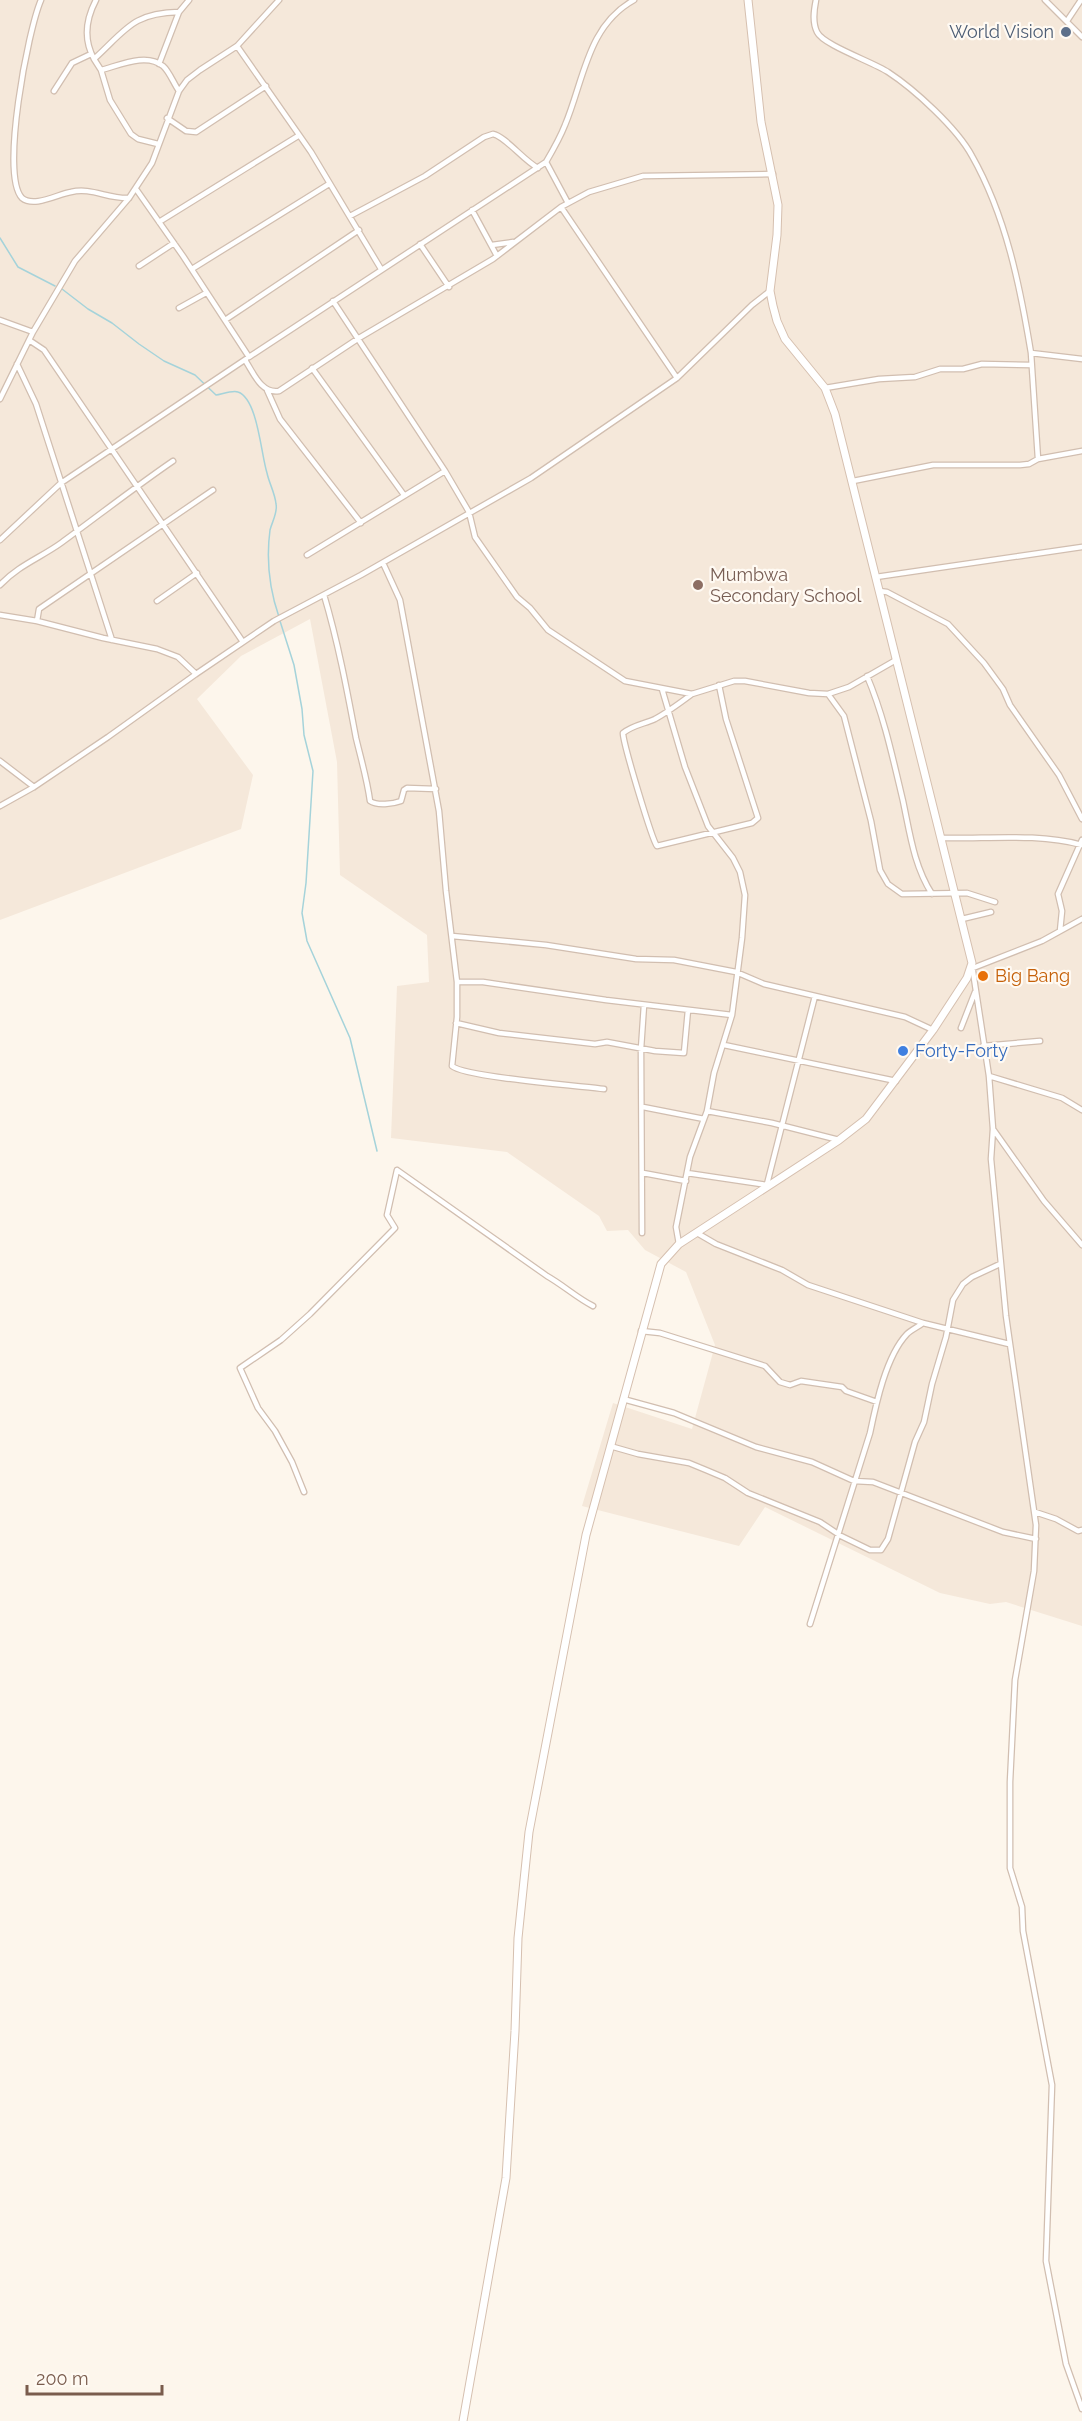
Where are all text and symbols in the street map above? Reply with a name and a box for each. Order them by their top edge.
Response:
place label: World Vision [949,21,1054,42]
marker: World Vision [1059,25,1073,39]
place label: Mumbwa Secondary School [710,564,861,606]
marker: Mumbwa Secondary School [691,578,705,592]
place label: Big Bang [995,965,1070,986]
marker: Big Bang [976,969,990,983]
place label: Forty-Forty [915,1040,1008,1061]
marker: Forty-Forty [896,1044,910,1058]
scale bar [27,2358,162,2396]
text: 200 m [36,2368,89,2389]

